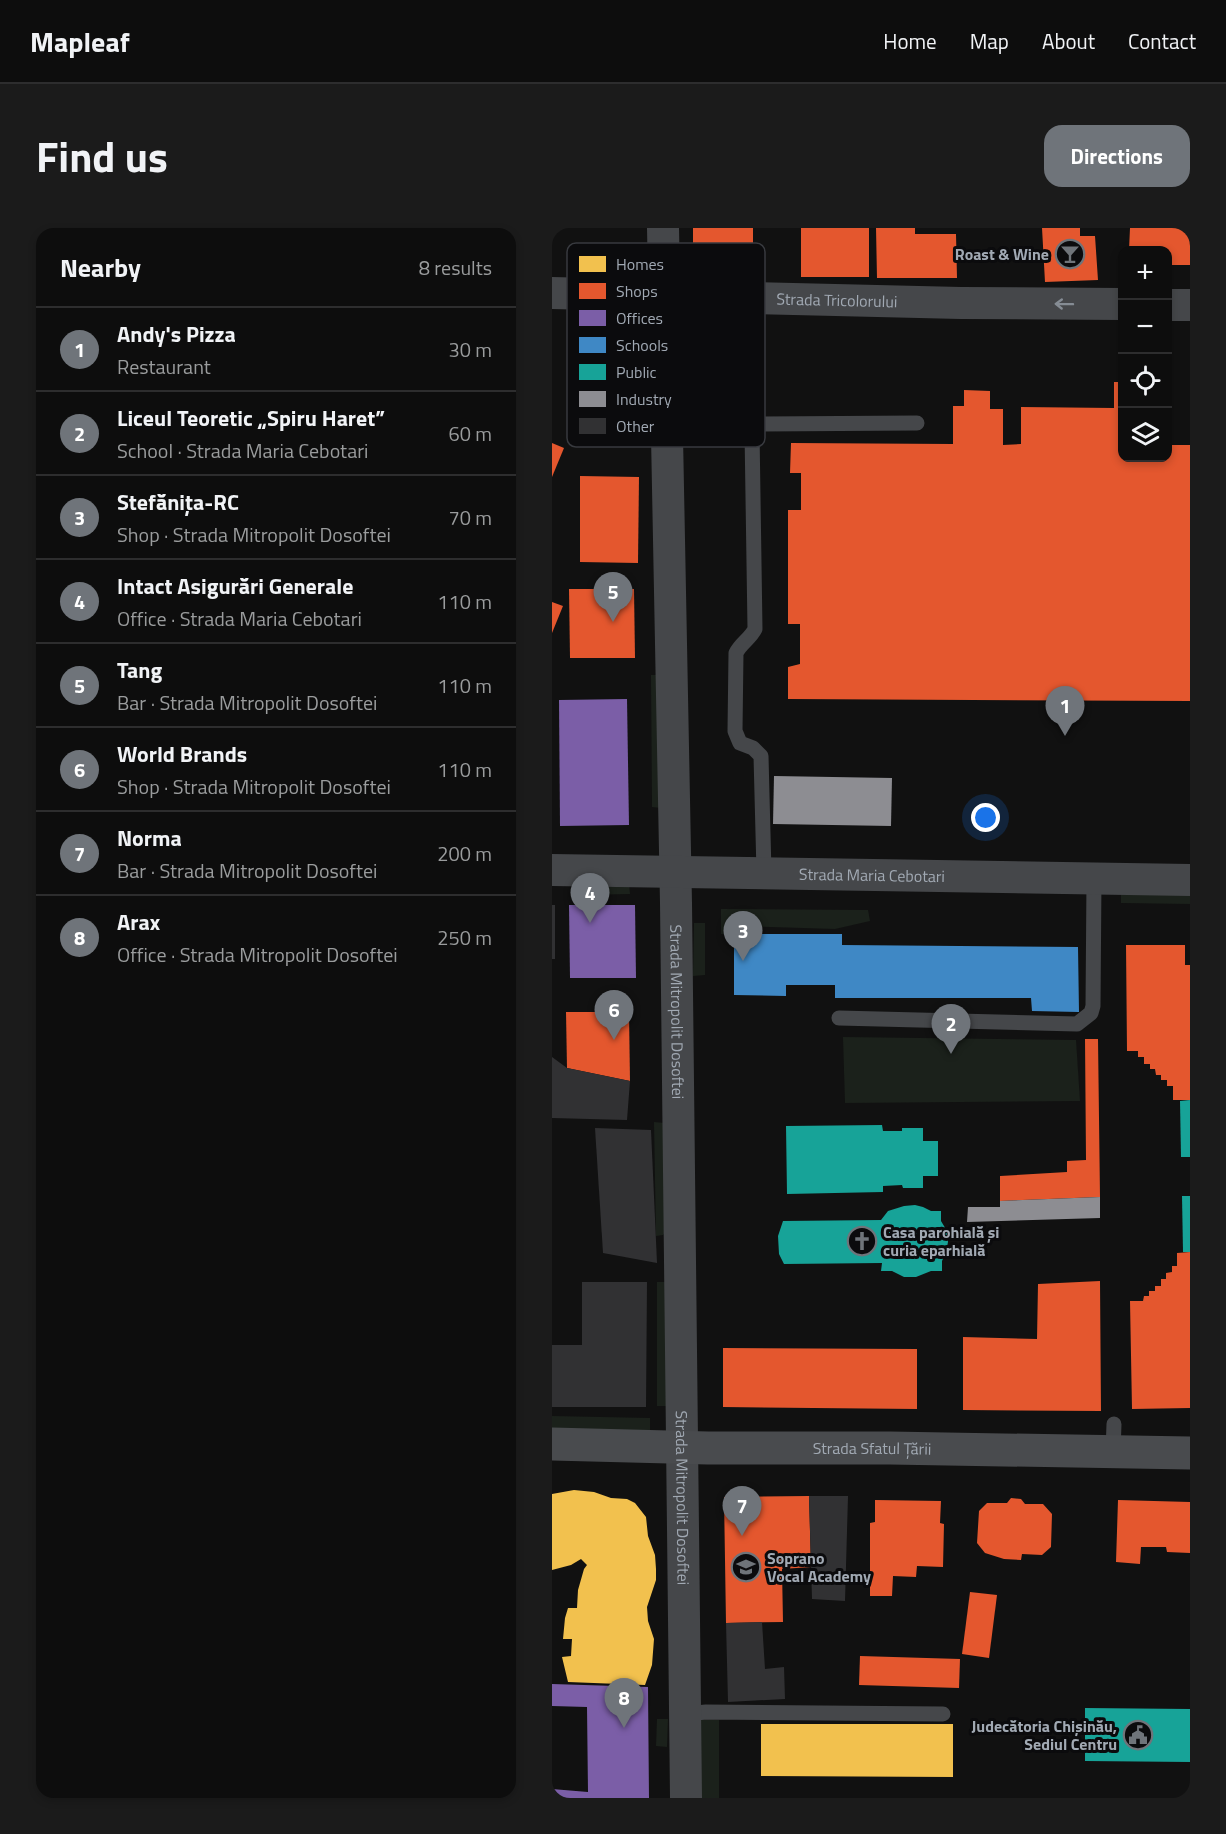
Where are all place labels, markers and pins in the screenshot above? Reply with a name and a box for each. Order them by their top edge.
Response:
bar icon: Roast & Wine [1054,238,1086,270]
place label: Roast & Wine [955,242,1049,266]
pin: 5 [594,572,632,622]
pin: 1 [1046,686,1084,736]
pin: 4 [570,874,609,923]
pin: 3 [724,912,762,961]
pin: 6 [594,990,634,1040]
pin: 2 [932,1004,970,1054]
place label: Casa parohială și curia eparhială [883,1220,999,1262]
church icon: Casa parohială și curia eparhială [846,1225,878,1257]
pin: 7 [722,1486,762,1536]
place label: Soprano Vocal Academy [767,1546,871,1588]
school or university icon: Soprano Vocal Academy [730,1551,762,1583]
pin: 8 [604,1678,644,1728]
place label: Judecătoria Chișinău, Sediul Centru [971,1714,1117,1756]
public building icon: Judecătoria Chișinău, Sediul Centru [1122,1719,1154,1751]

